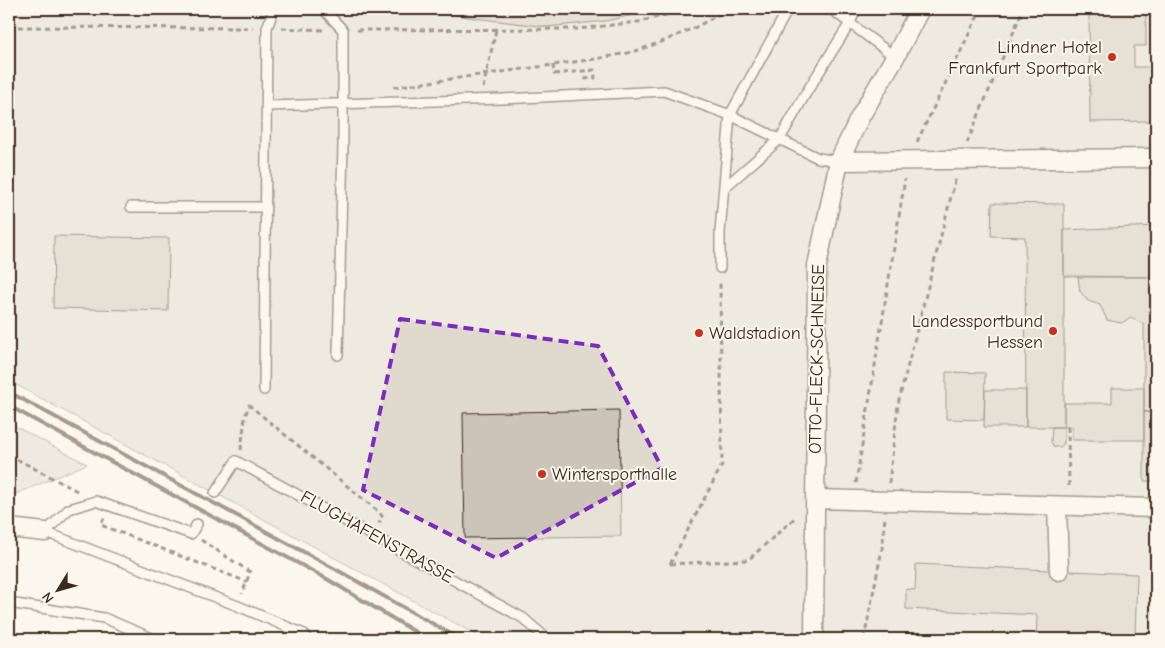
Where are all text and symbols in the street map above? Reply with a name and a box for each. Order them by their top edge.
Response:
place label: Lindner Hotel Frankfurt Sportpark [948,37,1102,79]
marker: Lindner Hotel Frankfurt Sportpark [1106,51,1118,63]
street label: OTTO-FLECK-SCHNEISE [805,264,829,454]
place label: Landessportbund Hessen [912,311,1043,353]
place label: Waldstadion [709,323,801,344]
marker: Landessportbund Hessen [1047,325,1059,337]
marker: Waldstadion [693,327,705,339]
place label: Wintersporthalle [552,464,677,485]
marker: Wintersporthalle [536,468,548,480]
street label: FLUGHAFENSTRASSE [297,486,457,588]
north arrow [32,566,82,616]
text: N [38,589,58,606]

